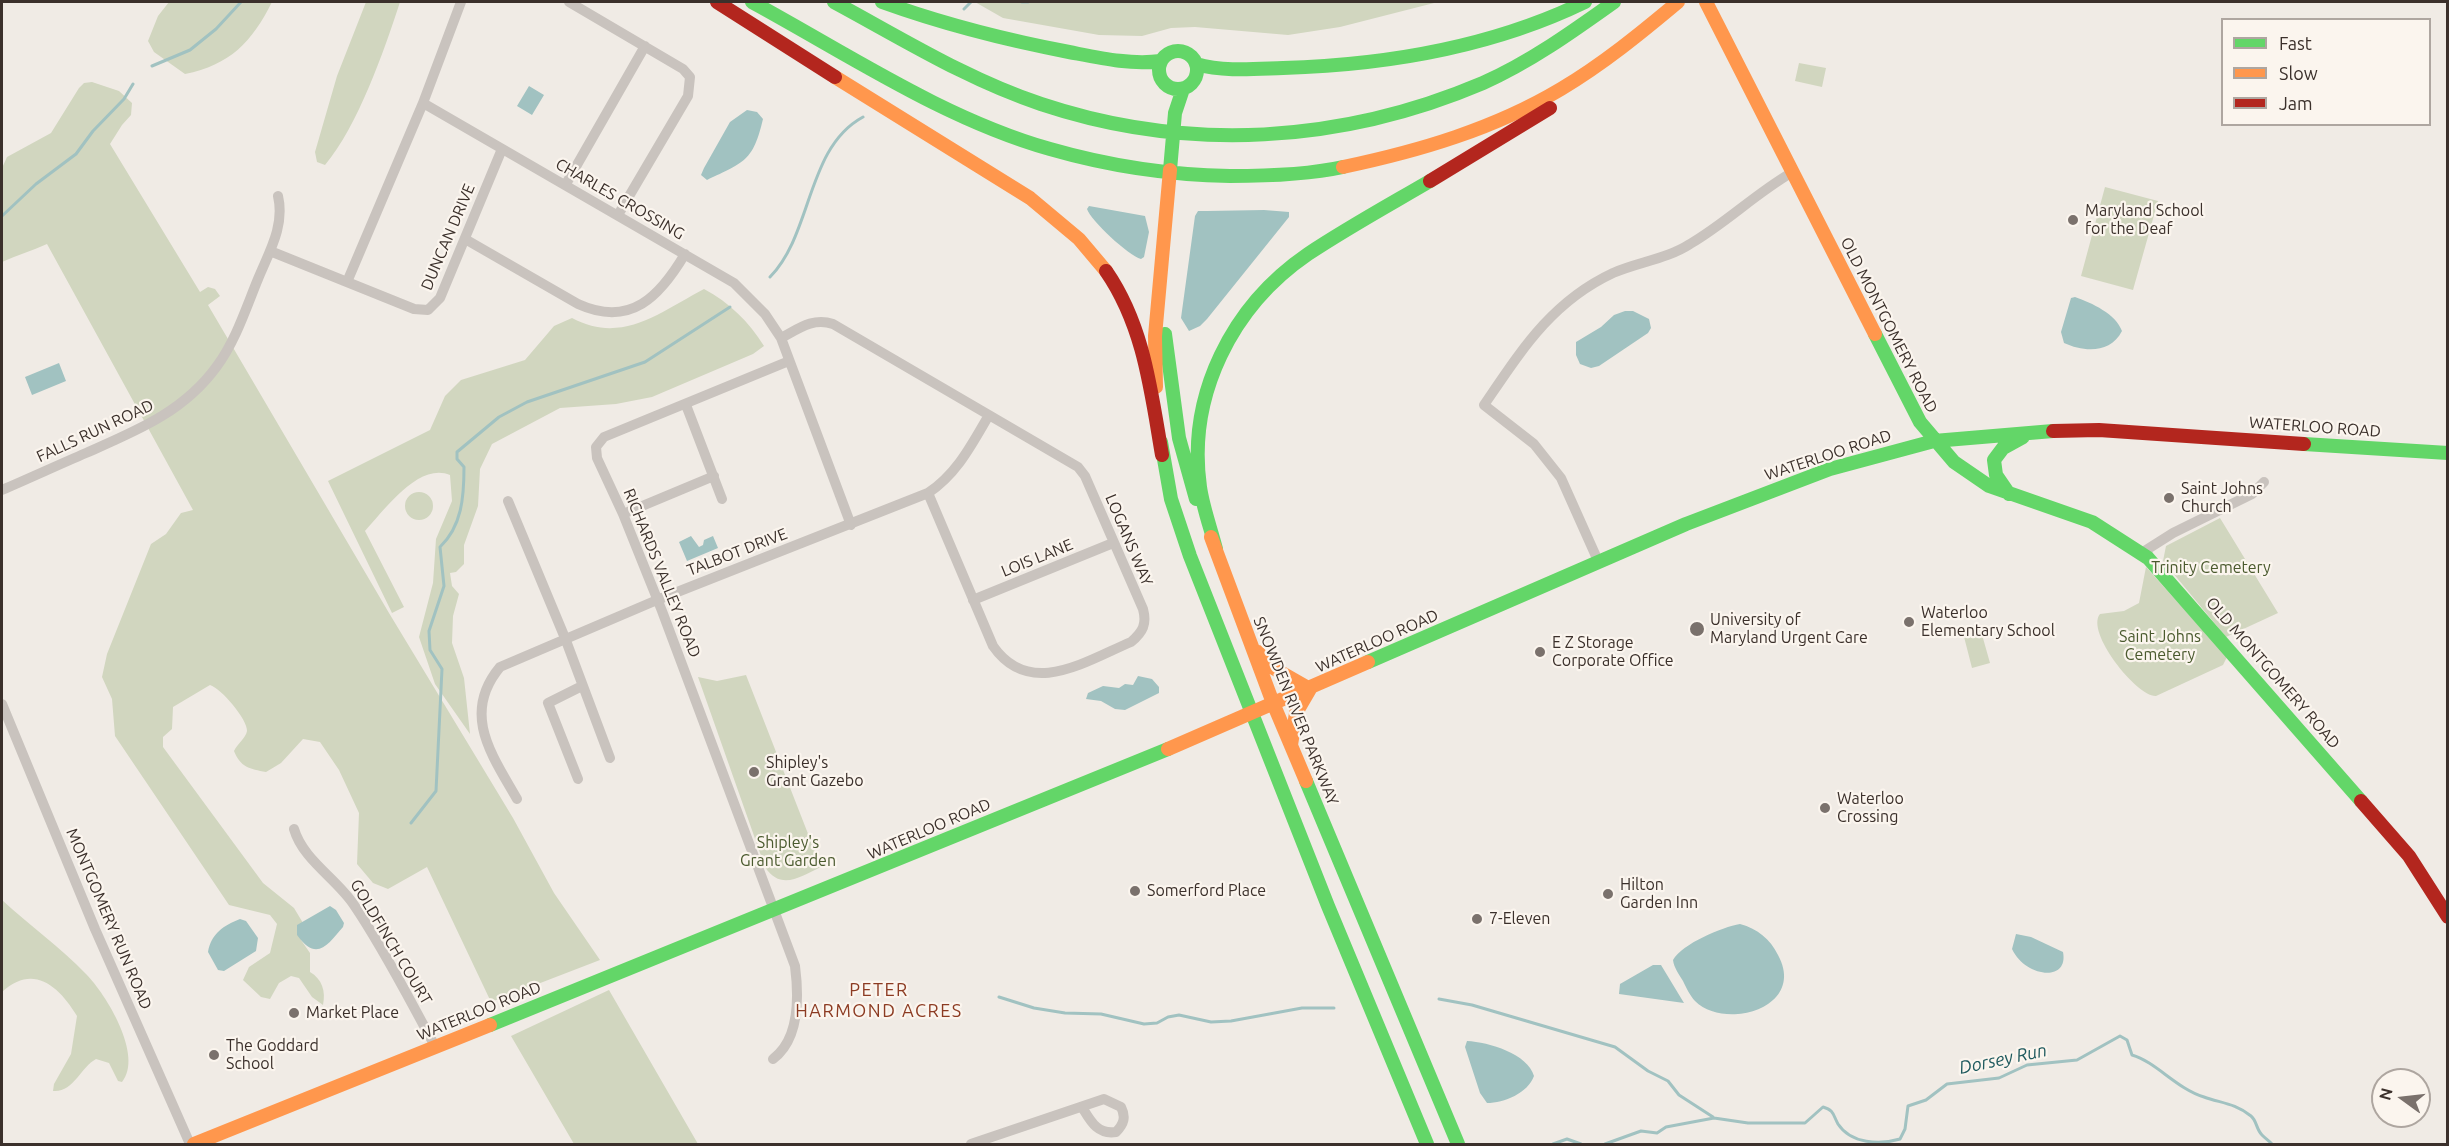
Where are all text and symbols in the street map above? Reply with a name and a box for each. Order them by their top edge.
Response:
legend [2221,18,2431,126]
text: Fast [2279,33,2312,53]
text: Slow [2279,63,2318,83]
text: Jam [2279,93,2313,113]
street label: CHARLES CROSSING [552,154,688,244]
street label: DUNCAN DRIVE [417,181,479,293]
place label: Maryland School for the Deaf [2085,201,2204,239]
marker: Maryland School for the Deaf [2066,213,2080,227]
street label: OLD MONTGOMERY ROAD [1836,234,1942,416]
street label: FALLS RUN ROAD [34,396,156,466]
street label: WATERLOO ROAD [2248,413,2382,441]
street label: WATERLOO ROAD [1762,425,1894,485]
place label: Saint Johns Church [2181,479,2263,517]
street label: RICHARDS VALLEY ROAD [619,486,705,660]
street label: LOGANS WAY [1101,491,1157,589]
marker: Saint Johns Church [2162,491,2176,505]
street label: TALBOT DRIVE [684,524,790,580]
street label: LOIS LANE [998,535,1076,581]
park label: Trinity Cemetery [2151,558,2271,578]
street label: OLD MONTGOMERY ROAD [2202,593,2344,753]
place label: Waterloo Elementary School [1921,603,2055,641]
street label: WATERLOO ROAD [1313,605,1441,677]
place label: University of Maryland Urgent Care [1710,610,1868,648]
street label: SNOWDEN RIVER PARKWAY [1249,614,1343,808]
marker: Waterloo Elementary School [1902,615,1916,629]
marker: University of Maryland Urgent Care [1688,620,1706,638]
park label: Saint Johns Cemetery [2119,627,2201,665]
place label: E Z Storage Corporate Office [1552,633,1674,671]
marker: E Z Storage Corporate Office [1533,645,1547,659]
place label: Shipley's Grant Gazebo [766,753,864,791]
marker: Shipley's Grant Gazebo [747,765,761,779]
place label: Waterloo Crossing [1837,789,1904,827]
street label: WATERLOO ROAD [864,794,994,864]
marker: Waterloo Crossing [1818,801,1832,815]
street label: MONTGOMERY RUN ROAD [62,826,156,1012]
park label: Shipley's Grant Garden [740,833,836,871]
place label: Hilton Garden Inn [1620,875,1698,913]
street label: GOLDFINCH COURT [346,876,436,1008]
place label: Somerford Place [1147,881,1266,901]
marker: Somerford Place [1128,884,1142,898]
marker: Hilton Garden Inn [1601,887,1615,901]
place label: 7-Eleven [1489,909,1550,929]
marker: 7-Eleven [1470,912,1484,926]
street label: WATERLOO ROAD [414,977,544,1045]
district label: PETER HARMOND ACRES [795,979,963,1022]
place label: Market Place [306,1003,399,1023]
marker: Market Place [287,1006,301,1020]
place label: The Goddard School [226,1036,319,1074]
water label: Dorsey Run [1957,1039,2049,1079]
marker: The Goddard School [207,1048,221,1062]
north arrow [2371,1068,2431,1128]
text: N [2375,1086,2396,1102]

